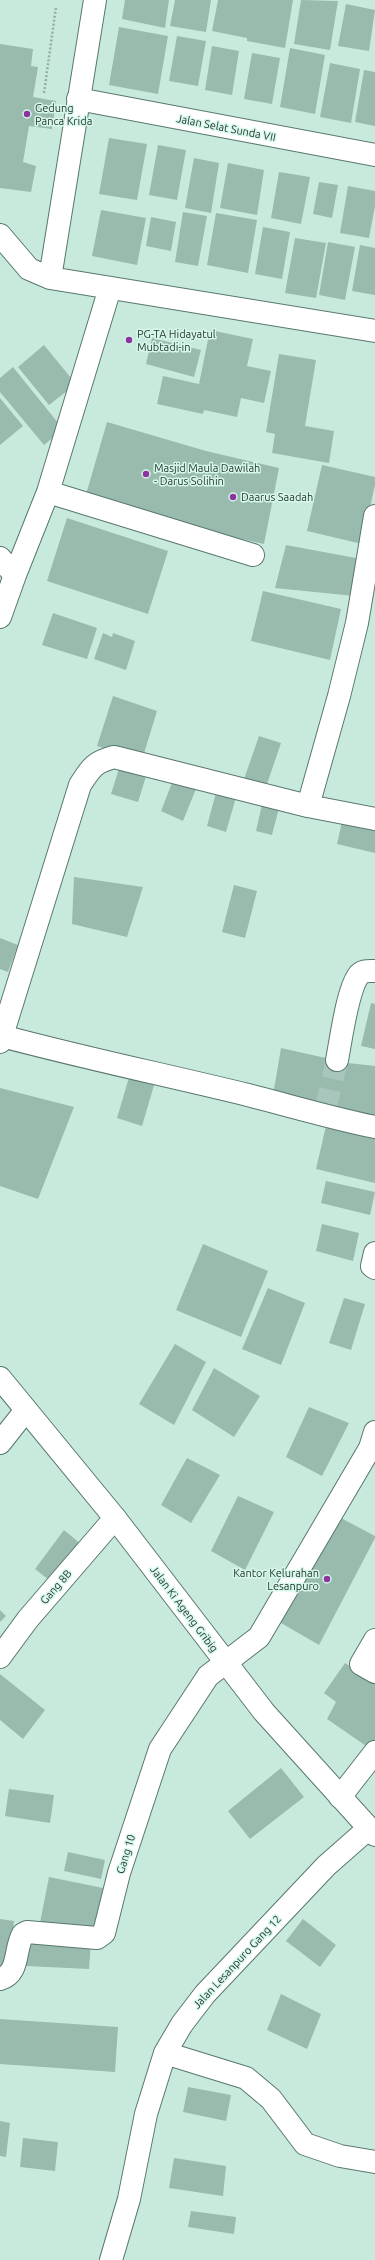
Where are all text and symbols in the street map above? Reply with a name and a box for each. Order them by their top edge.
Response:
place label: Gedung Panca Krida [35,101,92,127]
marker: Gedung Panca Krida [22,109,32,119]
street label: Jalan Selat Sunda VII [175,112,277,144]
place label: PG-TA Hidayatul Mubtadi-in [137,327,216,353]
marker: PG-TA Hidayatul Mubtadi-in [124,335,134,345]
place label: Masjid Maula Dawilah - Darus Solihin [154,461,260,487]
marker: Masjid Maula Dawilah - Darus Solihin [141,469,151,479]
place label: Daarus Saadah [241,490,313,504]
marker: Daarus Saadah [228,492,238,502]
street label: Jalan Ki Ageng Gribig [147,1563,221,1655]
place label: Kantor Kelurahan Lesanpuro [233,1566,319,1592]
street label: Gang 8B [37,1567,75,1607]
marker: Kantor Kelurahan Lesanpuro [322,1574,332,1584]
street label: Gang 10 [114,1833,138,1875]
street label: Jalan Lesanpuro Gang 12 [190,1912,284,2012]

